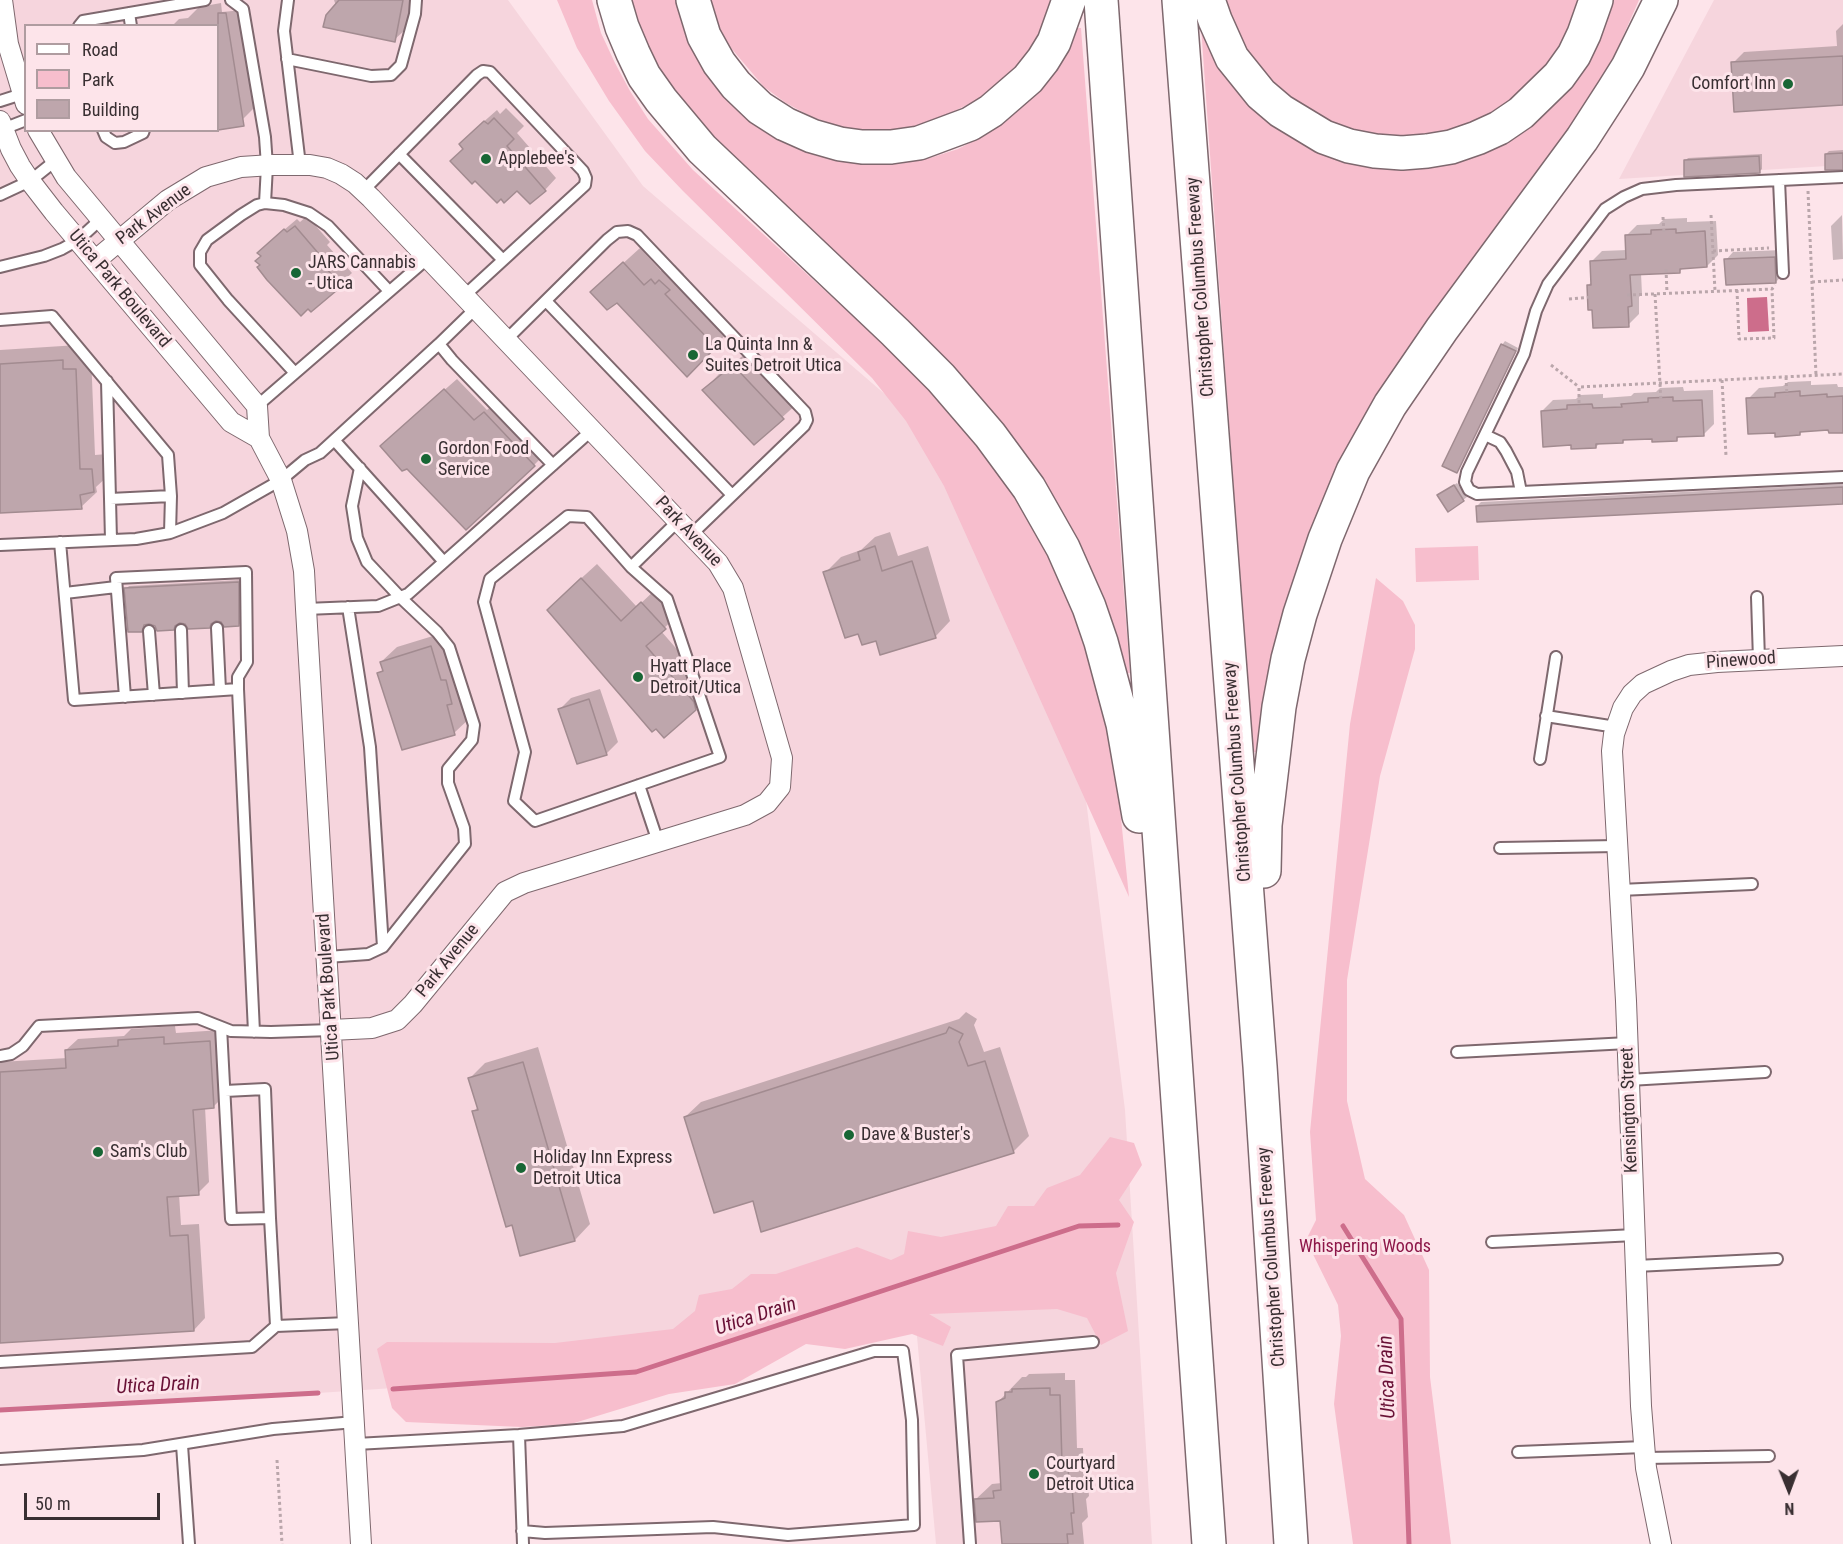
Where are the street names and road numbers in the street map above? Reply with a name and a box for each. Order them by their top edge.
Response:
street label: Christopher Columbus Freeway [1183,176,1219,398]
street label: Park Avenue [112,180,196,250]
street label: Utica Park Boulevard [63,226,175,352]
street label: Park Avenue [650,492,726,572]
street label: Pinewood [1705,648,1777,674]
street label: Christopher Columbus Freeway [1220,661,1256,883]
street label: Utica Park Boulevard [313,913,345,1061]
street label: Park Avenue [412,920,484,1002]
street label: Kensington Street [1617,1047,1643,1173]
street label: Christopher Columbus Freeway [1254,1146,1290,1368]

